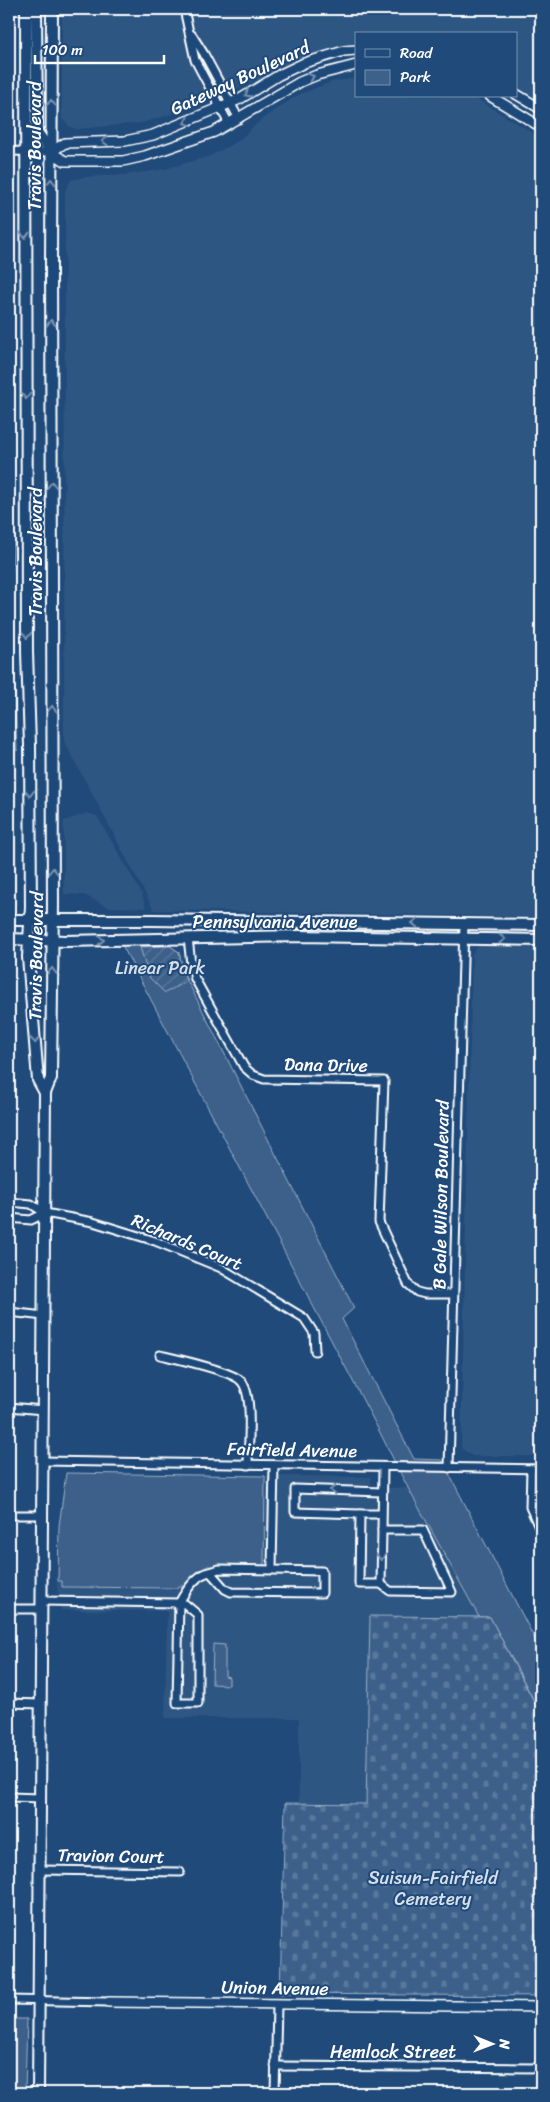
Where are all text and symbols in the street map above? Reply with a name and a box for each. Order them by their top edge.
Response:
street label: Gateway Boulevard [165,31,317,124]
scale bar [35,32,164,64]
legend [355,32,518,98]
text: 100 m [42,37,83,63]
text: Road [400,40,433,66]
text: Park [400,64,431,90]
one-way arrow [306,73,315,84]
street label: Travis Boulevard [19,80,51,210]
one-way arrow [244,88,253,98]
one-way arrow [46,99,56,106]
one-way arrow [183,116,192,127]
one-way arrow [101,136,109,147]
one-way arrow [46,178,56,186]
one-way arrow [20,231,31,239]
one-way arrow [46,318,56,326]
one-way arrow [21,393,31,401]
one-way arrow [47,481,57,488]
street label: Travis Boulevard [20,486,52,616]
one-way arrow [22,632,32,639]
one-way arrow [47,704,57,712]
one-way arrow [25,790,35,798]
one-way arrow [48,867,58,874]
street label: Travis Boulevard [19,890,53,1021]
street label: Pennsylvania Avenue [193,906,358,938]
one-way arrow [411,918,419,928]
one-way arrow [498,934,506,944]
one-way arrow [98,935,105,945]
park label: Linear Park [115,952,206,984]
one-way arrow [47,967,57,975]
one-way arrow [29,1037,40,1045]
street label: Dana Drive [284,1048,368,1082]
street label: B Gale Wilson Boulevard [423,1098,459,1290]
street label: Richards Court [126,1204,248,1280]
street label: Fairfield Avenue [227,1433,358,1467]
one-way arrow [329,1485,337,1496]
one-way arrow [376,1553,387,1561]
street label: Travion Court [57,1839,165,1873]
park label: Suisun-Fairfield Cemetery [368,1862,499,1915]
street label: Union Avenue [221,1971,329,2005]
north arrow [468,2020,518,2070]
street label: Hemlock Street [330,2036,456,2068]
text: N [492,2038,517,2050]

